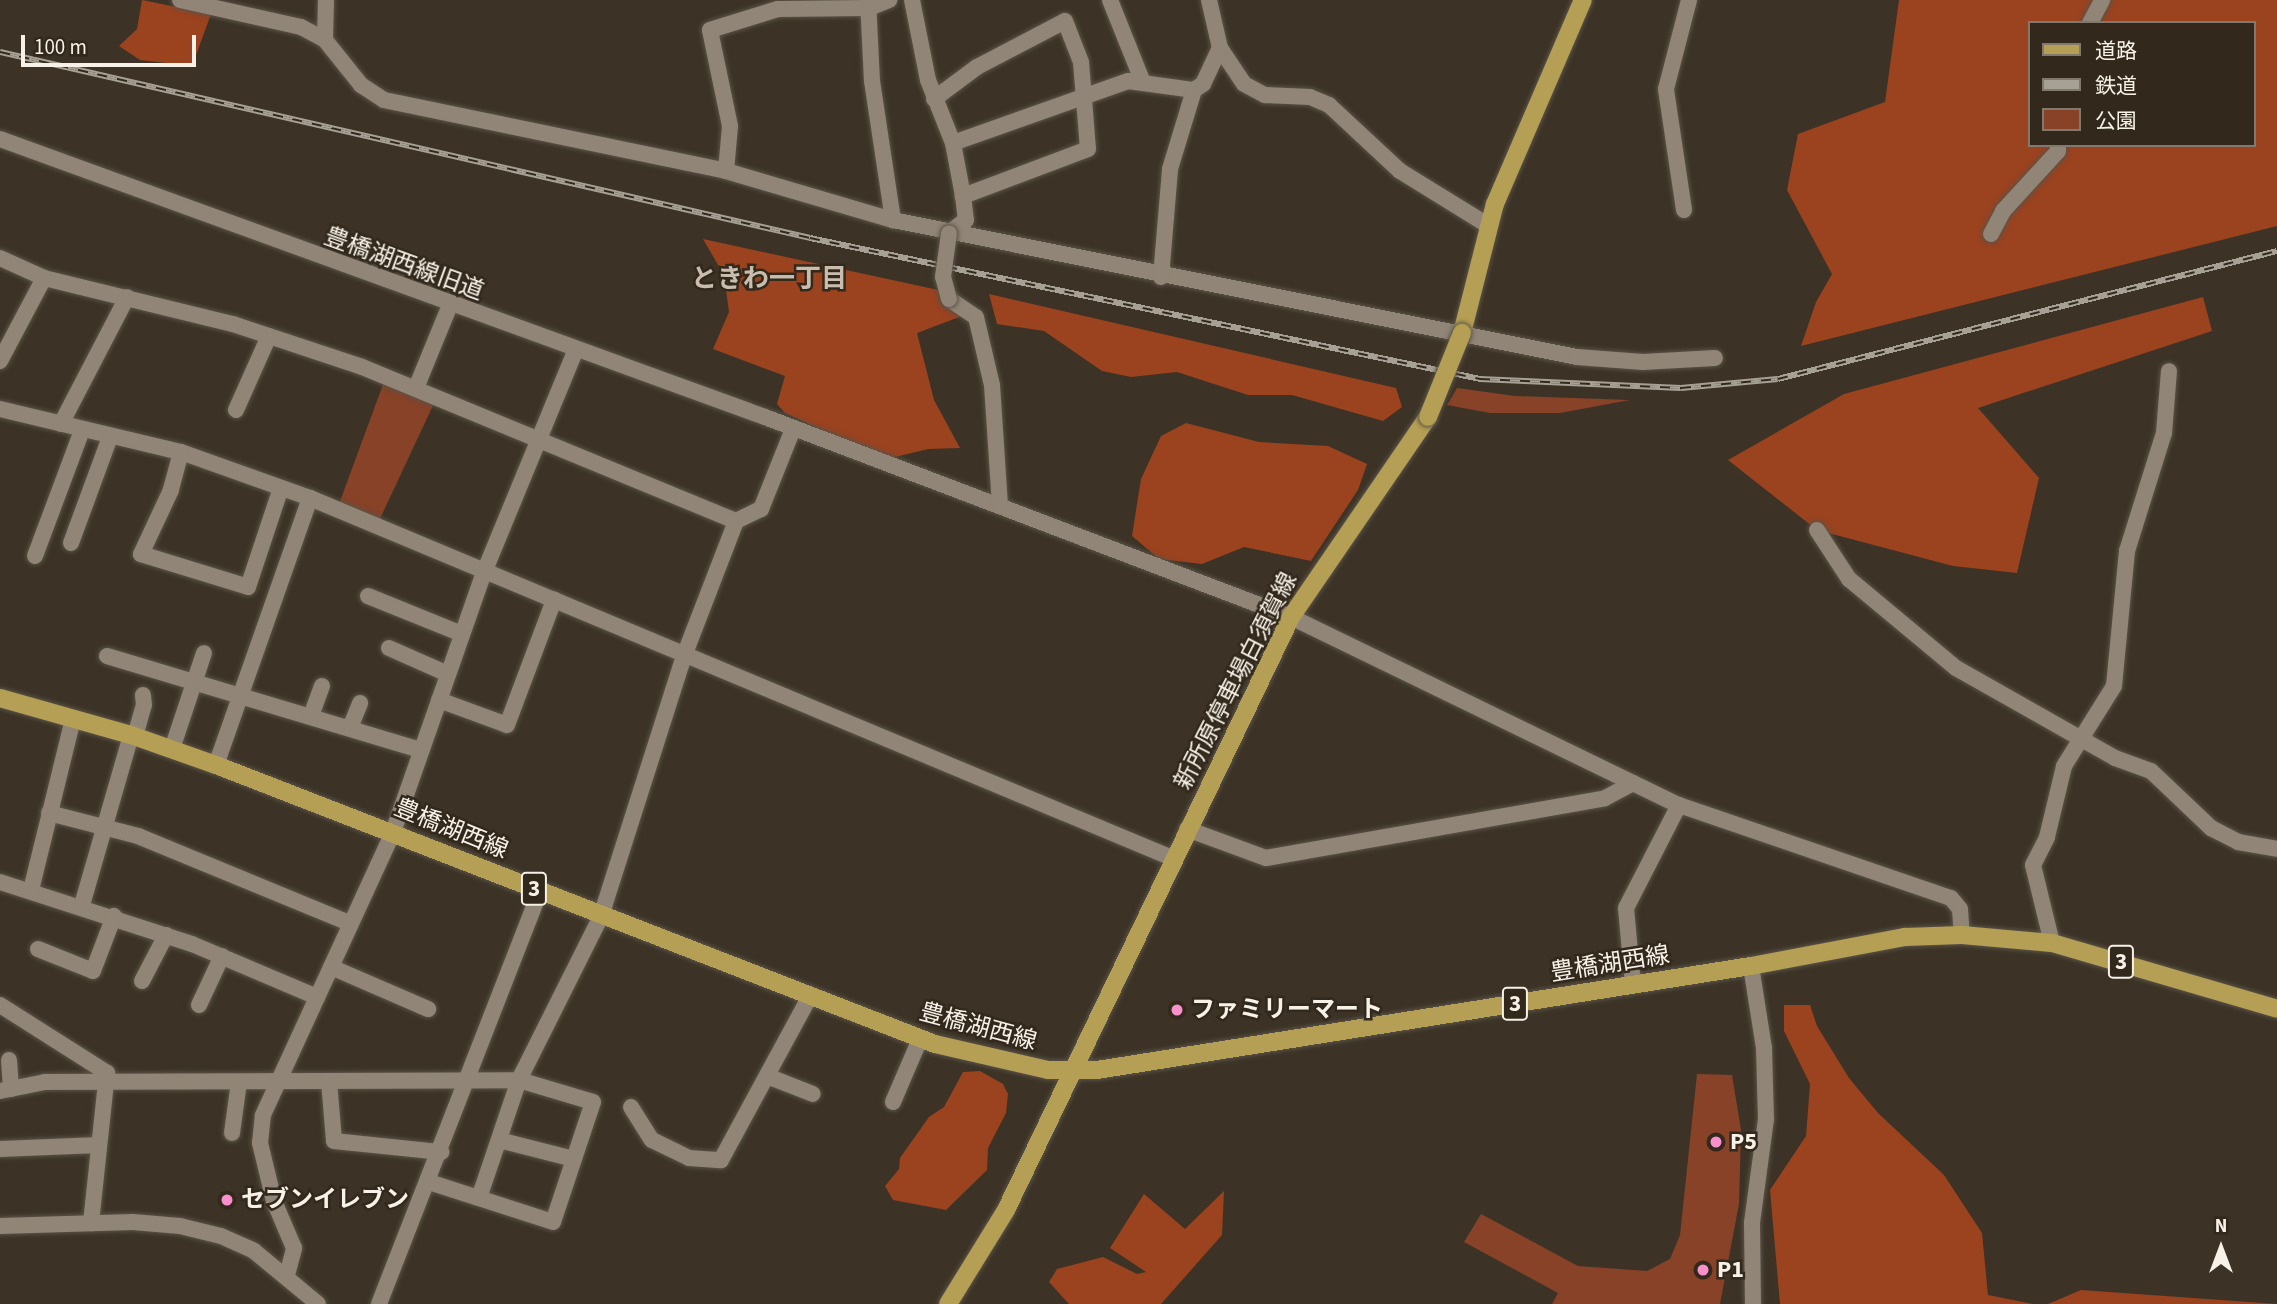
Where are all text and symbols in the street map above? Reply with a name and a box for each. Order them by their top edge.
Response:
scale bar [24,21,200,65]
legend [2028,21,2256,147]
text: 100 m [34,32,87,62]
text: 道路 [2095,36,2137,66]
text: 鉄道 [2095,71,2137,101]
text: 公園 [2095,106,2137,136]
street label: 豊橋湖西線旧道 [320,222,488,306]
district label: ときわ一丁目 [691,263,847,295]
street label: 新所原停車場白須賀線 [1169,568,1303,794]
street label: 豊橋湖西線 [390,793,512,865]
road number: 3 [520,870,548,908]
street label: 豊橋湖西線 [1548,940,1672,988]
road number: 3 [2107,942,2135,981]
road number: 3 [1501,984,1529,1023]
place label: ファミリーマート [1191,996,1383,1024]
street label: 豊橋湖西線 [916,998,1040,1056]
marker: ファミリーマート [1169,1002,1185,1018]
place label: P5 [1730,1128,1757,1156]
marker: P5 [1708,1134,1724,1150]
place label: セブンイレブン [241,1186,409,1214]
marker: セブンイレブン [219,1192,235,1208]
north arrow [2186,1213,2256,1283]
text: N [2215,1213,2227,1240]
place label: P1 [1717,1256,1744,1284]
marker: P1 [1695,1262,1711,1278]

